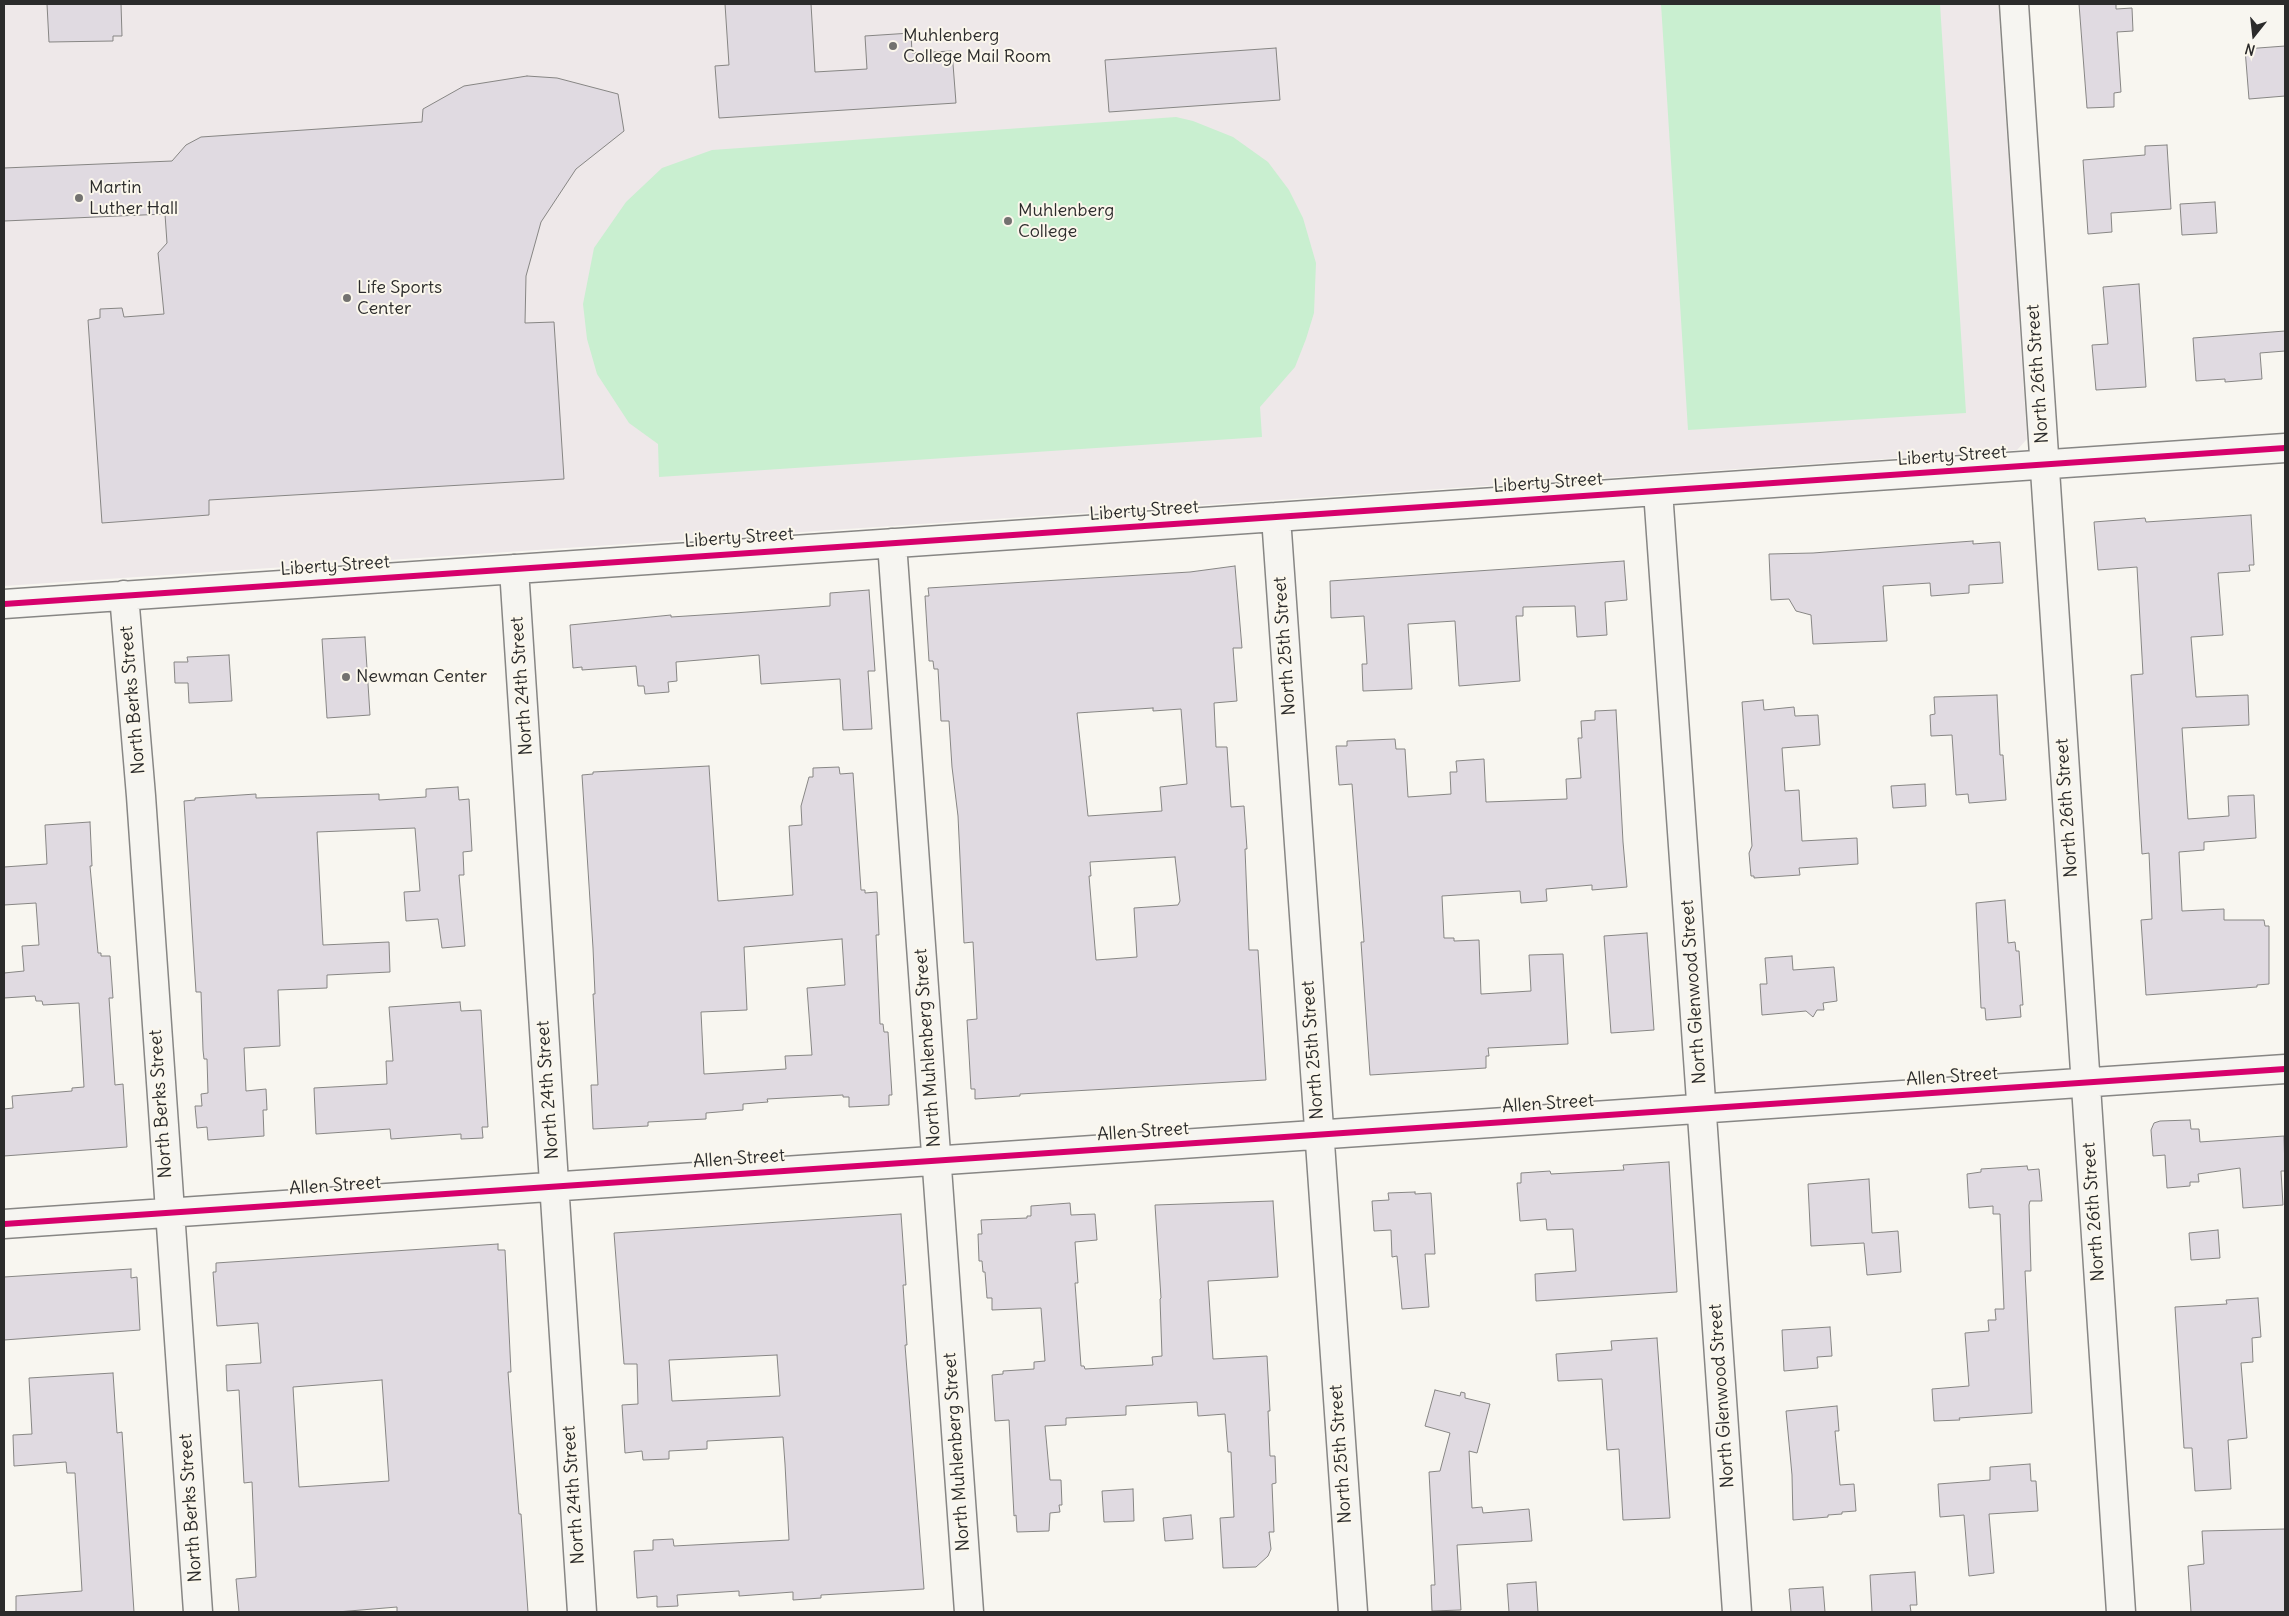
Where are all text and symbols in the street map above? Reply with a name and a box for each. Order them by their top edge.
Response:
north arrow [2229,10,2279,60]
place label: Muhlenberg College Mail Room [903,25,1051,68]
text: N [2243,39,2257,59]
marker: Muhlenberg College Mail Room [887,40,899,52]
place label: Martin Luther Hall [89,177,178,220]
marker: Martin Luther Hall [73,192,85,204]
place label: Muhlenberg College [1018,200,1114,242]
marker: Muhlenberg College [1002,215,1014,227]
place label: Life Sports Center [357,277,442,320]
marker: Life Sports Center [341,292,353,304]
street label: North 26th Street [2022,304,2054,444]
street label: Liberty Street [1897,441,2007,471]
street label: Liberty Street [1493,468,1603,498]
street label: Liberty Street [1089,496,1199,526]
street label: Liberty Street [684,523,794,553]
street label: Liberty Street [280,551,390,581]
street label: North 25th Street [1269,576,1301,716]
street label: North 24th Street [506,616,538,756]
street label: North Berks Street [116,625,150,775]
place label: Newman Center [356,666,487,688]
marker: Newman Center [340,671,352,683]
street label: North 26th Street [2051,738,2083,878]
street label: North Glenwood Street [1677,899,1711,1085]
street label: North Muhlenberg Street [910,948,946,1148]
street label: North 25th Street [1297,980,1329,1120]
street label: North 24th Street [532,1020,564,1160]
street label: North Berks Street [145,1029,177,1179]
street label: Allen Street [1905,1063,1999,1091]
street label: Allen Street [1501,1090,1595,1118]
street label: Allen Street [1096,1118,1190,1146]
street label: North 26th Street [2078,1142,2110,1282]
street label: Allen Street [692,1145,786,1173]
street label: Allen Street [288,1172,382,1200]
street label: North Glenwood Street [1705,1303,1739,1489]
street label: North Muhlenberg Street [939,1352,975,1552]
street label: North 25th Street [1325,1384,1357,1524]
street label: North 24th Street [558,1425,590,1565]
street label: North Berks Street [175,1433,207,1583]

